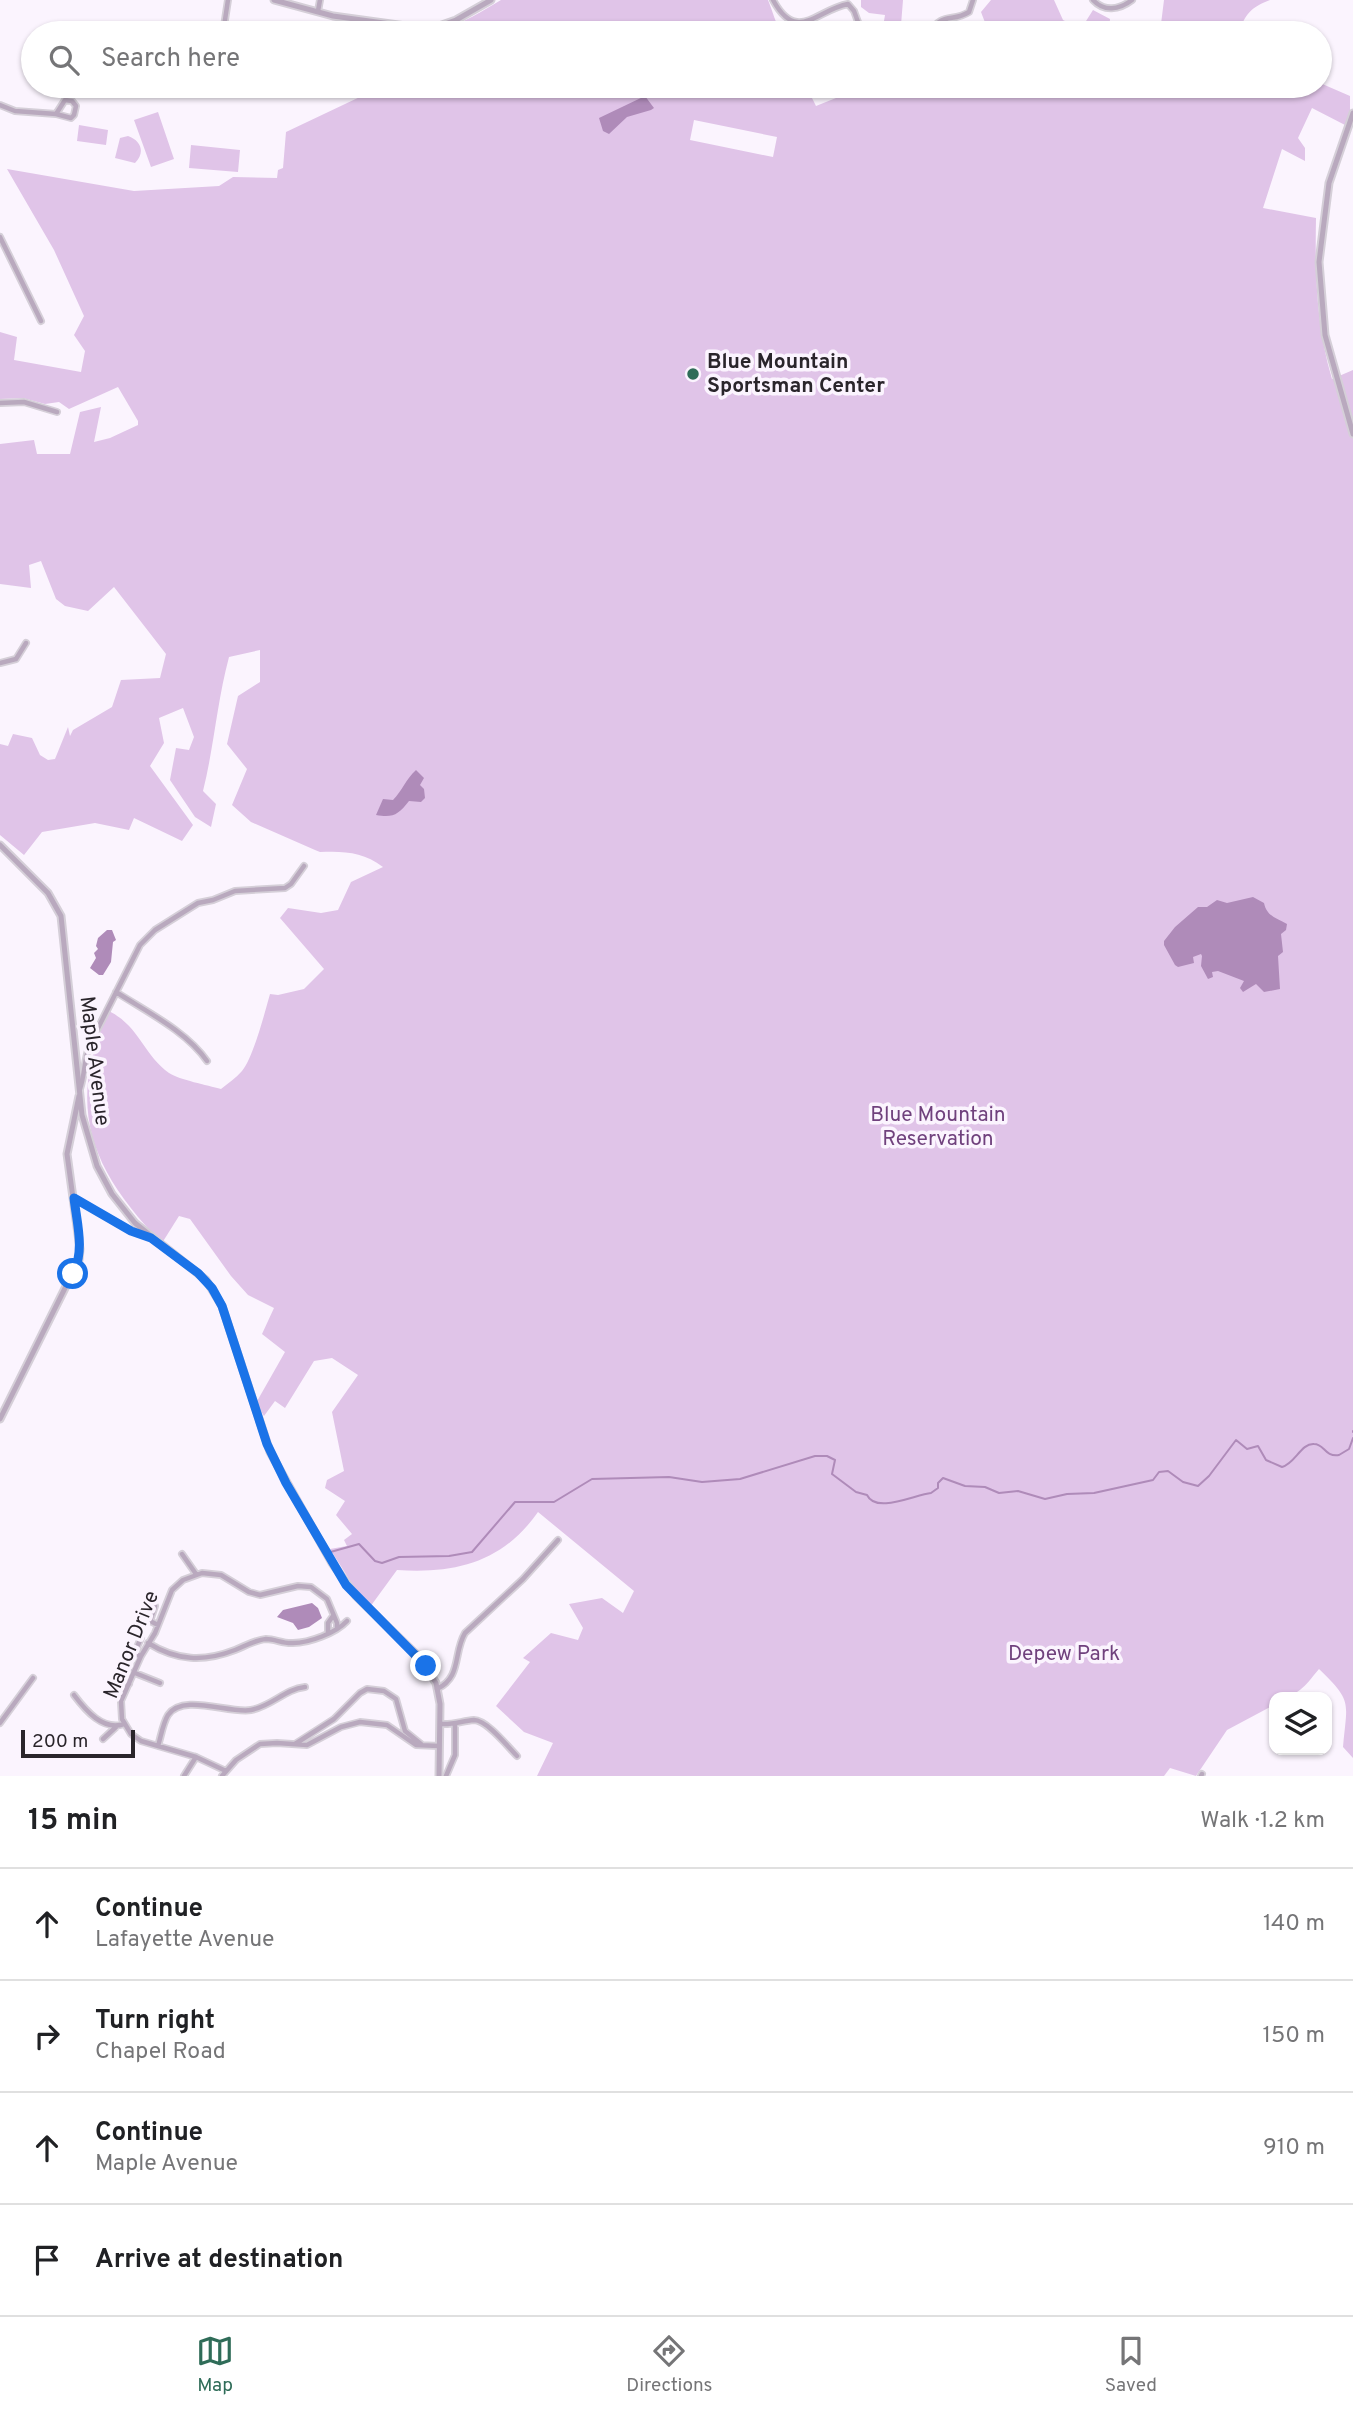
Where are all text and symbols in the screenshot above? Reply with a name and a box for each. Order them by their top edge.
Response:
search box [21,21,1332,98]
icon: search [45,41,83,79]
text: Search here [101,43,240,76]
place label: Blue Mountain Sportsman Center [707,349,885,400]
marker: Blue Mountain Sportsman Center [685,366,701,382]
street label: Maple Avenue [73,995,115,1127]
park label: Blue Mountain Reservation [870,1102,1006,1153]
route start [57,1258,88,1289]
street label: Manor Drive [98,1587,166,1703]
park label: Depew Park [1008,1641,1120,1668]
route end [410,1650,441,1681]
map controls [1269,1692,1332,1755]
button: layers [1269,1692,1332,1755]
scale bar [21,1727,135,1759]
text: 200 m [32,1730,88,1754]
text: 15 min [28,1803,118,1840]
text: Walk · 1.2 km [1200,1807,1325,1836]
text: Continue [95,1893,203,1926]
icon: ahead [28,1905,66,1943]
text: 140 m [1263,1910,1325,1939]
text: Lafayette Avenue [95,1926,274,1955]
text: Turn right [95,2005,215,2038]
icon: right [28,2017,66,2055]
text: 150 m [1263,2022,1325,2051]
text: Chapel Road [95,2038,226,2067]
text: Continue [95,2117,203,2150]
icon: ahead [28,2129,66,2167]
text: 910 m [1263,2134,1325,2163]
text: Maple Avenue [95,2150,238,2179]
icon: arrive [28,2241,66,2279]
text: Arrive at destination [95,2244,343,2277]
tab: Map [196,2332,234,2398]
tab: Directions [626,2332,713,2398]
tab: Saved [1105,2332,1157,2398]

